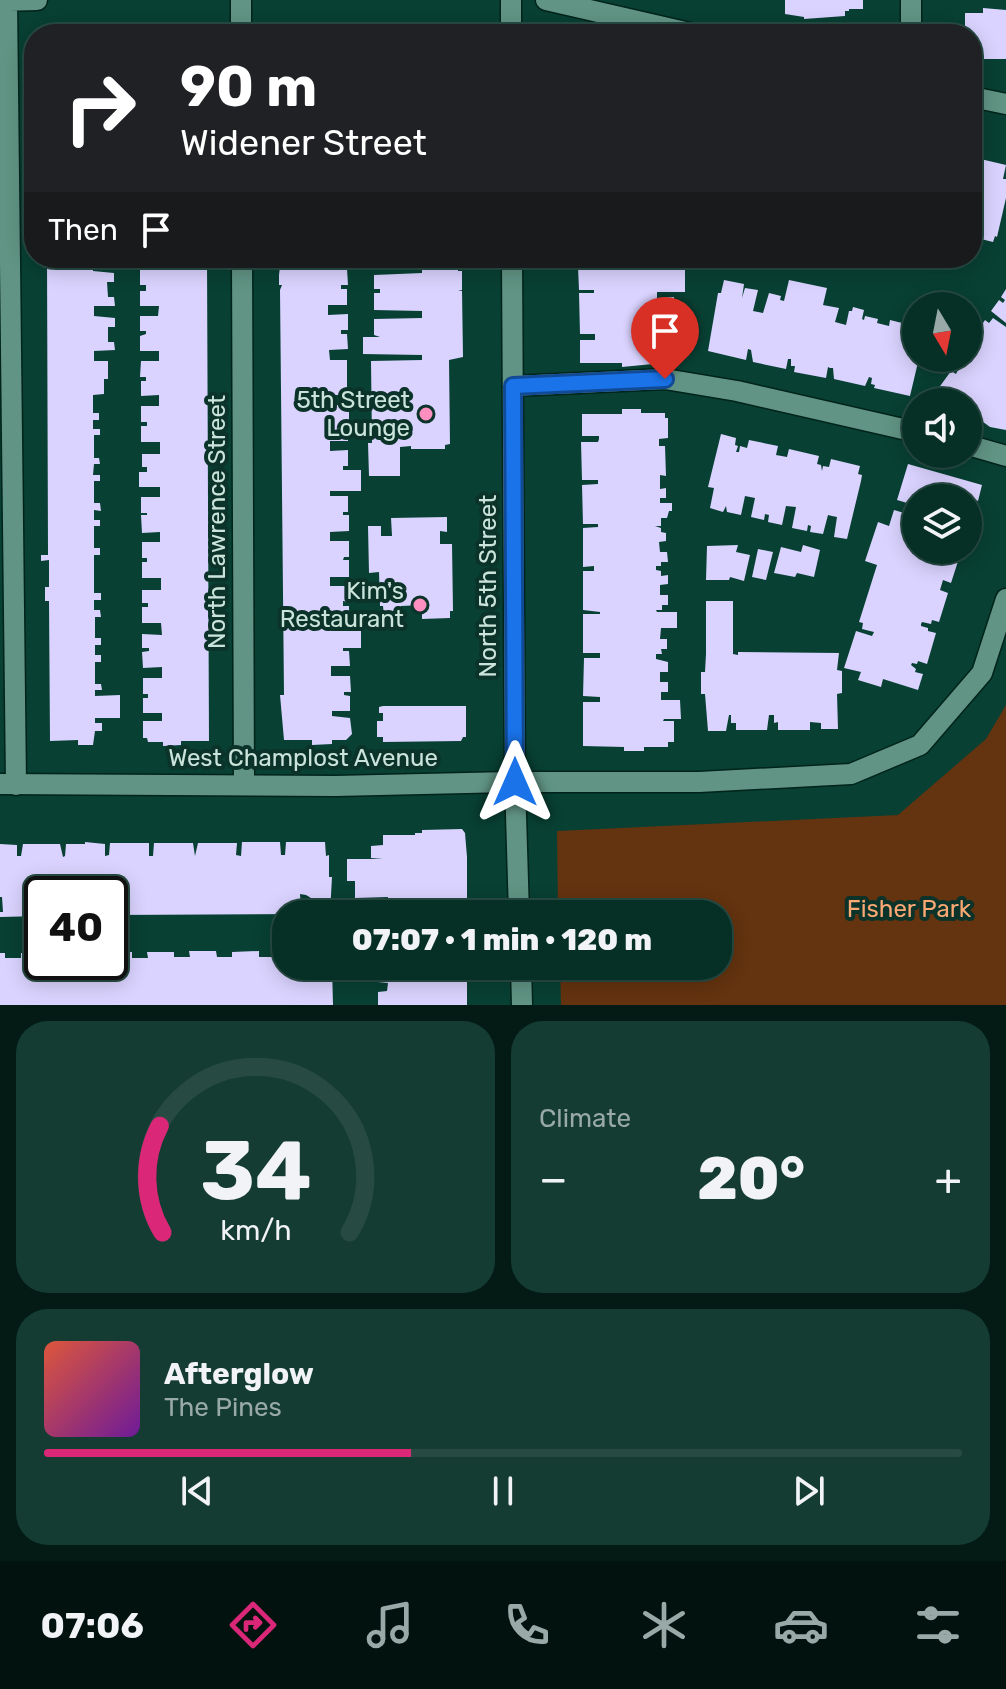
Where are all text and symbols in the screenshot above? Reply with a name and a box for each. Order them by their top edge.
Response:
text: 90 m [180,54,317,120]
icon: right [48,56,152,160]
text: Widener Street [180,121,427,164]
icon: arrive [134,208,178,252]
text: Then [48,212,118,248]
north arrow [902,292,982,372]
map controls [902,292,982,564]
pin [631,297,699,379]
icon: arrive [643,309,687,353]
place label: 5th Street Lounge [296,386,410,442]
button: sound [902,388,982,468]
street label: North Lawrence Street [203,395,231,649]
marker: 5th Street Lounge [417,405,435,423]
button: layers [902,484,982,564]
street label: North 5th Street [474,495,502,677]
place label: Kim's Restaurant [280,577,404,633]
marker: Kim's Restaurant [411,596,429,614]
position arrow [473,740,557,824]
street label: West Champlost Avenue [168,744,438,772]
speed limit sign: 40 [24,876,128,980]
park label: Fisher Park [847,895,972,923]
text: 07:07 · 1 min · 120 m [352,922,652,958]
text: Climate [539,1103,631,1134]
text: 34 [200,1121,311,1220]
text: 20° [697,1143,805,1214]
text: − [539,1153,568,1205]
text: + [935,1153,962,1205]
text: km/h [220,1213,291,1247]
text: Afterglow [164,1356,314,1392]
text: The Pines [164,1392,282,1423]
icon: previous [175,1469,219,1513]
icon: pause [481,1469,525,1513]
icon: next [787,1469,831,1513]
icon: directions [225,1597,281,1653]
icon: music [362,1597,418,1653]
icon: phone [499,1597,555,1653]
icon: climate [636,1597,692,1653]
icon: car [773,1597,829,1653]
icon: filters [910,1597,966,1653]
text: 07:06 [40,1604,144,1647]

